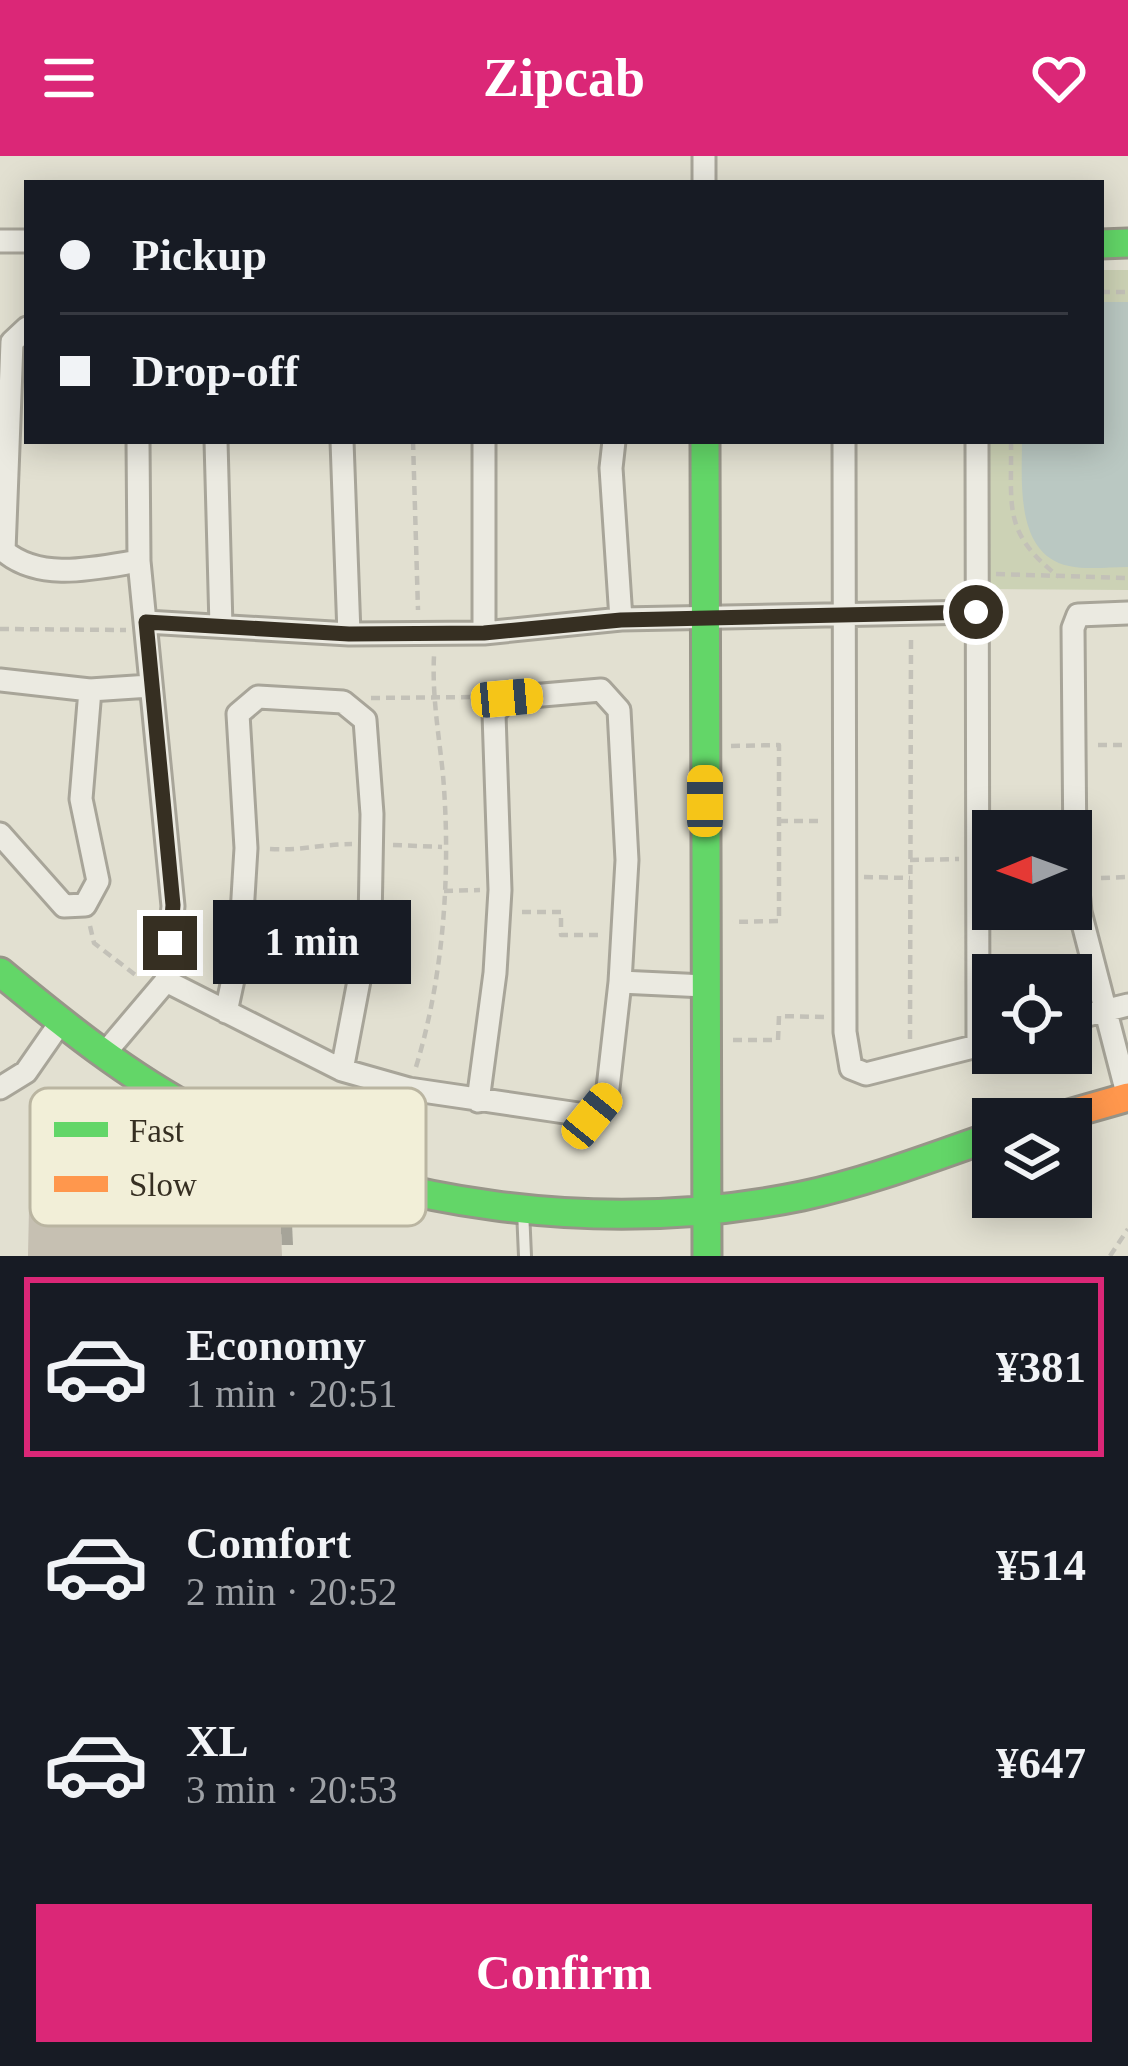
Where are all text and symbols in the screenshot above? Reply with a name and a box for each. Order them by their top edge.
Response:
icon: menu [36,45,102,111]
icon: heart [1026,45,1092,111]
text: Zipcab [483,48,645,108]
text: Pickup [132,230,267,280]
text: Drop-off [132,346,299,396]
route start [949,585,1003,639]
car [470,677,544,719]
car [687,765,723,837]
north arrow [972,810,1092,930]
map controls [972,810,1092,1218]
callout: 1 min [212,901,410,985]
route end [143,916,197,970]
text: 1 min [265,920,359,963]
button: locate [972,954,1092,1074]
car [555,1077,629,1155]
legend [30,1088,426,1226]
button: layers [972,1098,1092,1218]
text: Fast [129,1113,184,1149]
text: Slow [129,1167,197,1203]
icon: car [42,1313,150,1421]
text: Economy [186,1320,366,1370]
text: ¥381 [996,1342,1086,1392]
text: 1 min · 20:51 [186,1372,397,1415]
icon: car [42,1511,150,1619]
text: Comfort [186,1518,351,1568]
text: ¥514 [996,1540,1086,1590]
text: 2 min · 20:52 [186,1570,397,1613]
icon: car [42,1709,150,1817]
text: XL [186,1716,249,1766]
text: ¥647 [996,1738,1086,1788]
text: 3 min · 20:53 [186,1768,397,1811]
button: Confirm [36,1904,1092,2042]

